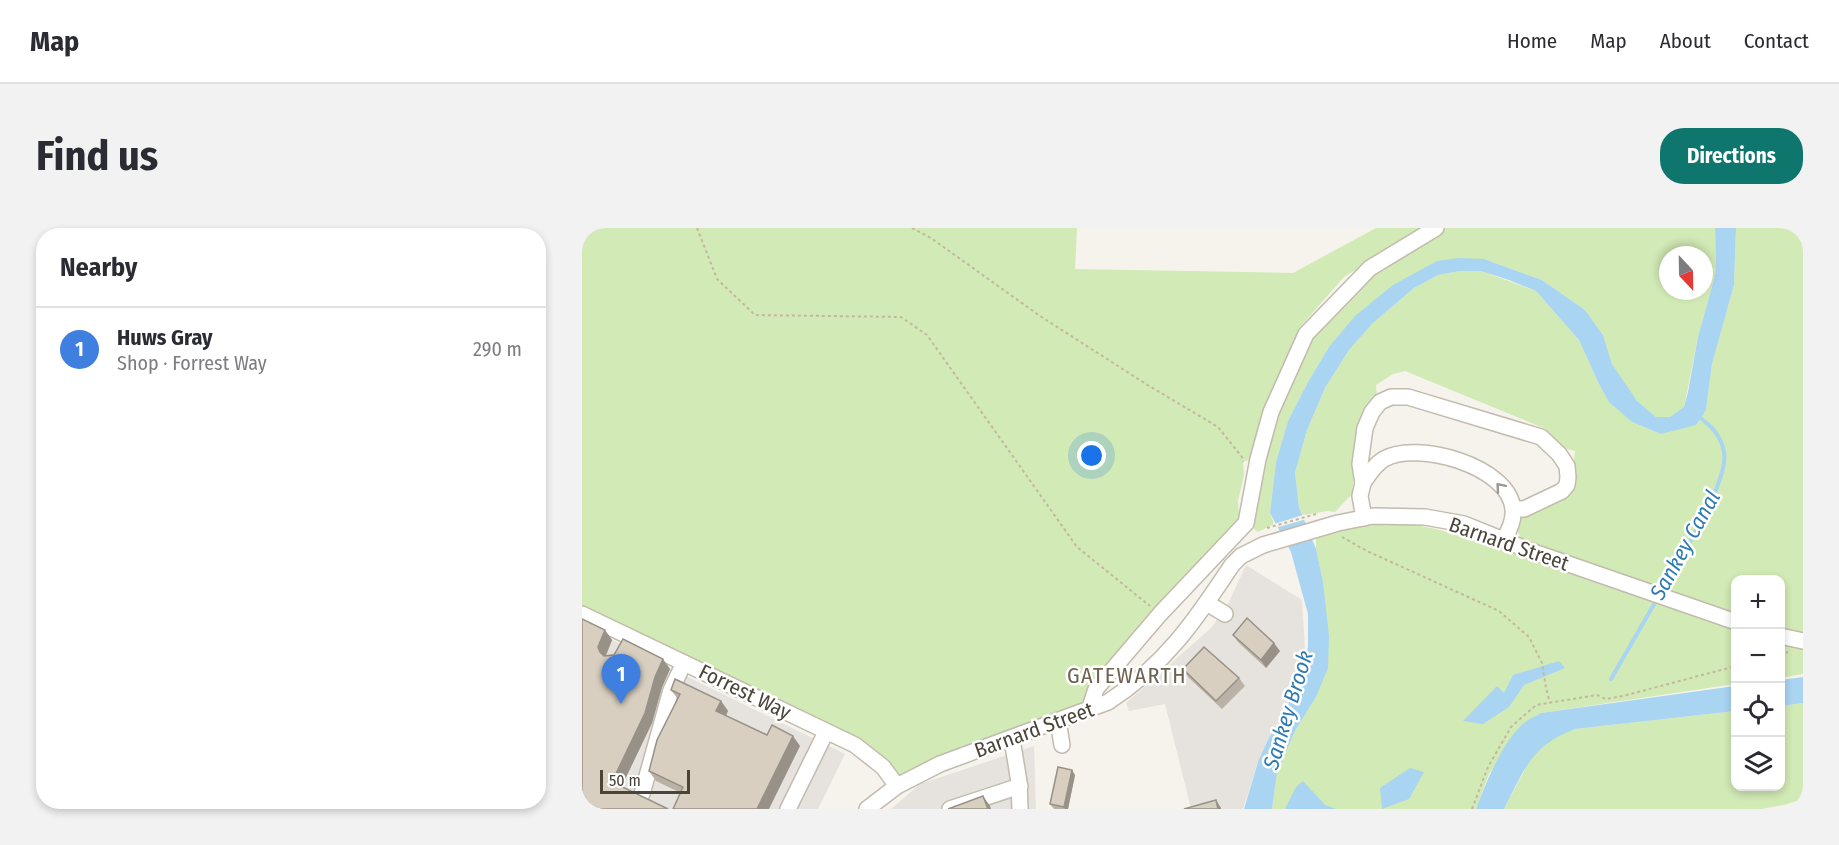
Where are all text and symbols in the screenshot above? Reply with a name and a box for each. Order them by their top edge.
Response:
text: Map [30,25,79,58]
text: Home [1507,28,1557,54]
text: Map [1590,28,1627,54]
text: About [1660,28,1711,54]
text: Contact [1744,28,1809,54]
button: Directions [1660,128,1803,184]
text: Find us [36,131,158,181]
north arrow [1659,246,1713,300]
text: Nearby [60,252,137,283]
text: Huws Gray [117,324,212,351]
text: 1 [75,337,84,361]
text: 290 m [473,337,522,361]
text: Shop · Forrest Way [117,351,267,375]
your location [1077,441,1106,470]
one-way arrow [1496,483,1507,494]
water label: Sankey Canal [1644,486,1726,605]
street label: Barnard Street [1446,511,1572,577]
map controls [1731,575,1785,791]
button: + [1731,575,1785,629]
button: − [1731,629,1785,683]
water label: Sankey Brook [1257,647,1319,774]
pin: 1 [602,654,640,704]
street label: Forrest Way [695,659,796,726]
district label: GATEWARTH [1067,662,1187,689]
button: locate [1731,683,1785,737]
street label: Barnard Street [971,696,1097,764]
button: layers [1731,737,1785,791]
scale bar [600,767,690,794]
text: 50 m [609,771,641,790]

